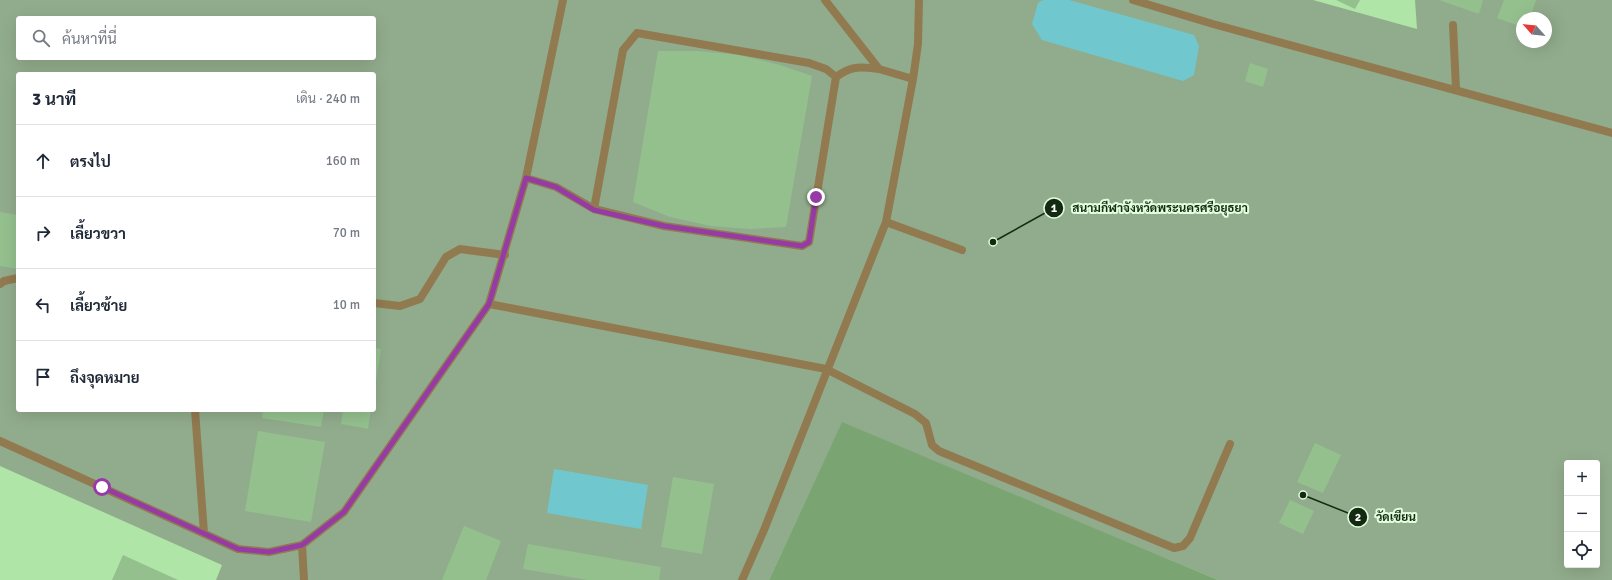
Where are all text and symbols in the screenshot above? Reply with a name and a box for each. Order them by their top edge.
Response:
north arrow [1516,12,1552,48]
search box [16,16,376,60]
icon: search [30,27,52,49]
text: ค้นหาที่นี่ [62,30,117,48]
text: 3 นาที [32,89,76,110]
text: เดิน · 240 m [296,91,360,107]
icon: ahead [32,150,54,172]
text: ตรงไป [70,153,111,171]
text: 160 m [326,153,360,169]
route end [807,188,825,206]
callout: สนามกีฬาจังหวัดพระนครศรีอยุธยา [1044,196,1255,220]
text: สนามกีฬาจังหวัดพระนครศรีอยุธยา [1072,200,1248,216]
text: 1 [1051,201,1058,216]
icon: right [32,222,54,244]
text: เลี้ยวขวา [70,225,126,243]
text: 70 m [333,225,360,241]
icon: left [32,294,54,316]
text: เลี้ยวซ้าย [70,297,127,315]
text: 10 m [333,297,360,313]
icon: arrive [32,366,54,388]
text: ถึงจุดหมาย [70,369,140,387]
map controls [1564,460,1600,568]
button: + [1564,460,1600,496]
route start [93,478,111,496]
button: − [1564,496,1600,532]
callout: วัดเขียน [1348,505,1424,529]
text: วัดเขียน [1376,509,1416,525]
text: 2 [1355,510,1361,525]
button: locate [1564,532,1600,568]

